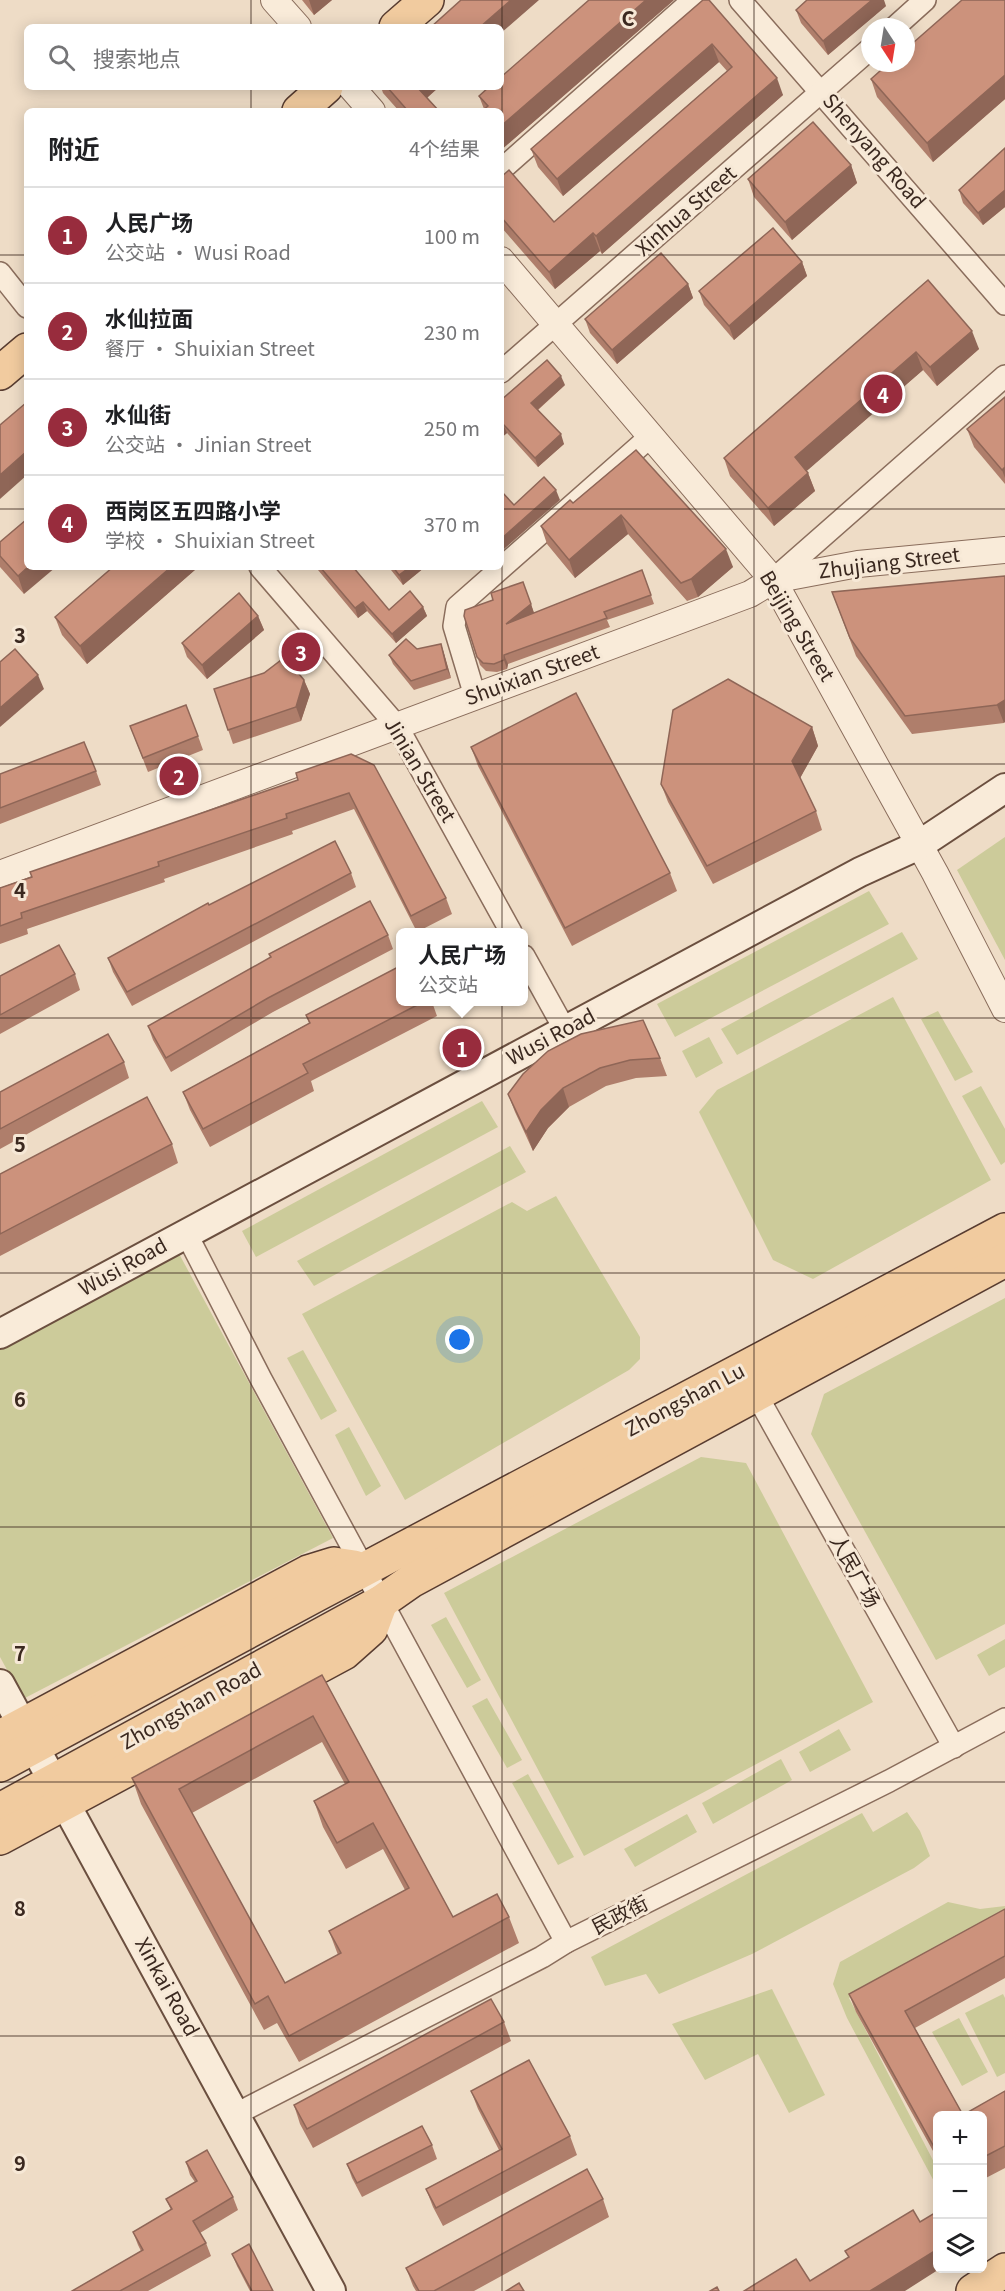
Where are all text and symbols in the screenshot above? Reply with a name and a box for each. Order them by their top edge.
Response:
text: C [621,3,635,32]
north arrow [861,18,915,72]
search box [24,24,504,90]
icon: search [45,41,78,74]
text: 搜索地点 [93,41,181,73]
street label: Shenyang Road [817,86,933,214]
text: 附近 [48,129,100,166]
text: 4个结果 [409,133,480,162]
street label: Xinhua Street [628,158,742,262]
text: 人民广场 [105,205,193,237]
text: 1 [62,221,73,250]
text: 100 m [424,221,480,250]
text: 公交站 · Wusi Road [105,237,291,266]
text: 水仙拉面 [105,301,193,333]
text: 2 [62,317,73,346]
text: 230 m [424,317,480,346]
text: 餐厅 · Shuixian Street [105,333,315,362]
pin: 4 [864,372,902,416]
text: 水仙街 [105,397,171,429]
text: 3 [62,413,73,442]
text: 250 m [424,413,480,442]
text: 公交站 · Jinian Street [105,429,312,458]
text: 西岗区五四路小学 [105,493,281,525]
text: 4 [62,509,73,538]
text: 370 m [424,509,480,538]
text: 学校 · Shuixian Street [105,525,315,554]
street label: Zhujiang Street [816,538,962,585]
street label: Beijing Street [754,564,843,686]
text: 3 [14,620,26,649]
pin: 3 [282,630,320,674]
street label: Shuixian Street [460,636,603,711]
street label: Jinian Street [379,711,464,827]
pin: 2 [160,754,198,798]
text: 4 [14,875,26,904]
popup [396,928,528,1006]
text: 人民广场 [418,937,506,969]
text: 公交站 [418,969,478,998]
street label: Wusi Road [501,1000,600,1071]
pin: 1 [442,1026,482,1070]
text: 5 [14,1129,26,1158]
street label: Wusi Road [73,1230,172,1302]
your location [445,1325,474,1354]
street label: Zhongshan Lu [619,1355,749,1442]
text: 6 [14,1384,26,1413]
street label: 人民广场 [824,1528,888,1612]
text: 7 [14,1638,26,1667]
street label: Zhongshan Road [115,1654,266,1755]
street label: 民政街 [586,1887,653,1940]
text: 8 [14,1893,26,1922]
street label: Xinkai Road [129,1932,207,2041]
map controls [933,2111,987,2273]
button: + [933,2111,987,2165]
text: 9 [14,2148,26,2177]
button: − [933,2165,987,2219]
button: layers [933,2219,987,2273]

